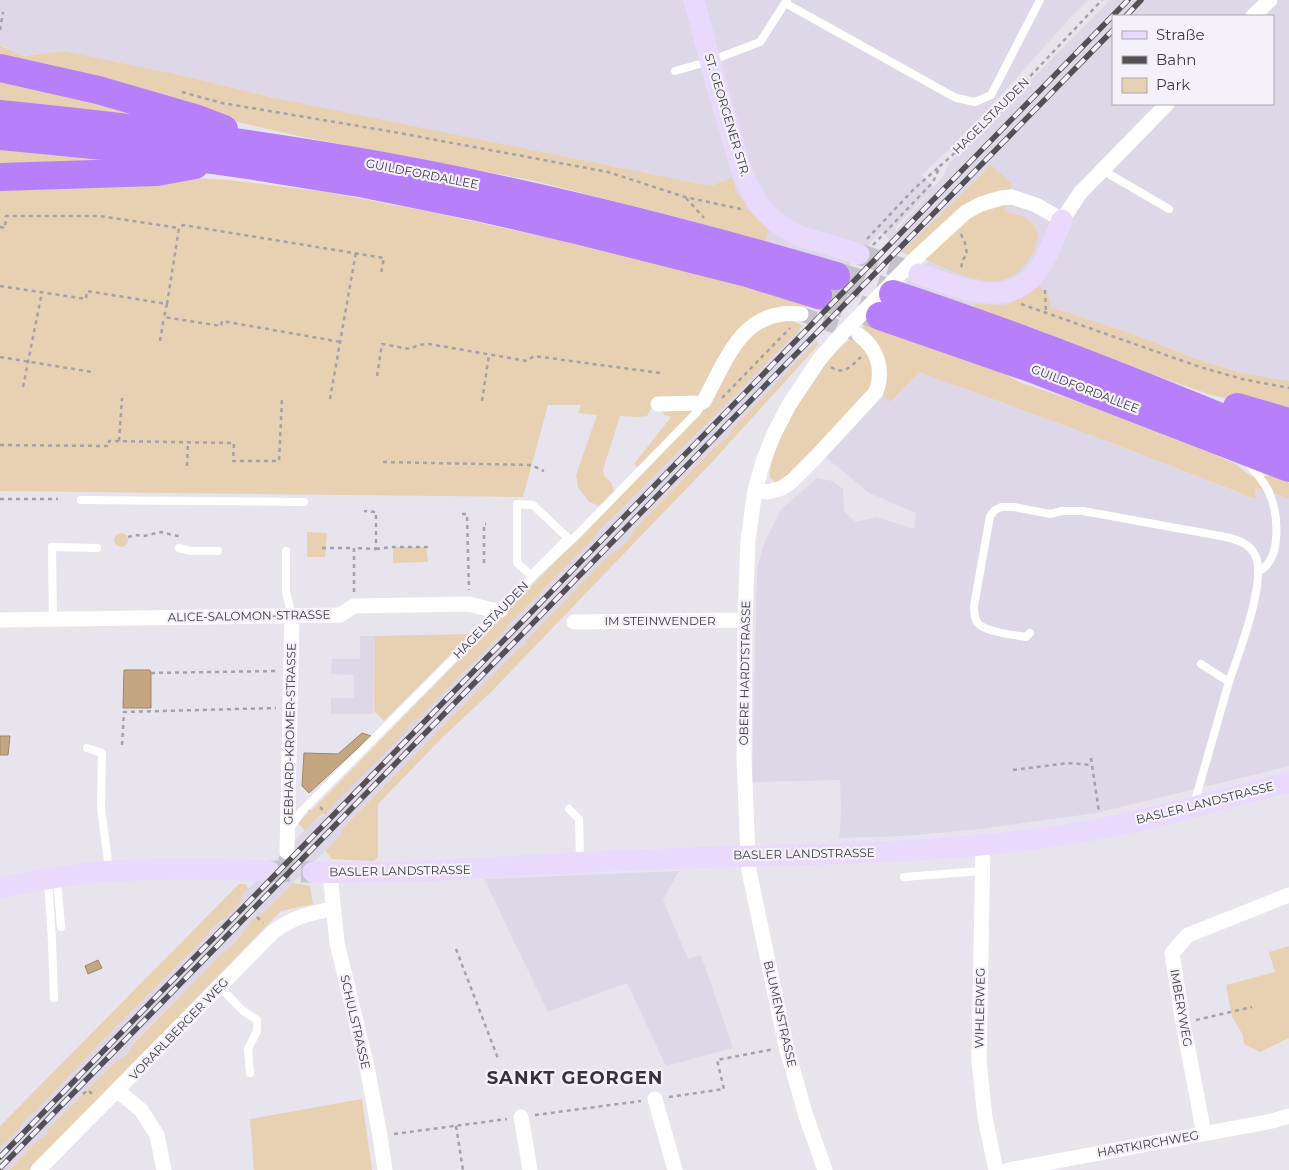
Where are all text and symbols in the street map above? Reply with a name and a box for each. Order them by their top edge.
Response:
legend [1112,15,1274,105]
text: Straße [1156,25,1205,44]
text: Bahn [1156,50,1196,69]
street label: ST. GEORGENER STR. [702,52,753,178]
street label: HAGELSTAUDEN [949,74,1032,157]
text: Park [1156,75,1190,94]
street label: GUILDFORDALLEE [365,155,480,192]
street label: GUILDFORDALLEE [1029,361,1141,416]
street label: HAGELSTAUDEN [450,578,531,662]
street label: OBERE HARDTSTRASSE [736,600,753,746]
street label: ALICE-SALOMON-STRASSE [167,607,331,624]
street label: IM STEINWENDER [604,613,716,628]
street label: GEBHARD-KROMER-STRASSE [280,643,299,825]
street label: BASLER LANDSTRASSE [1134,778,1275,827]
street label: BASLER LANDSTRASSE [733,845,875,862]
street label: BASLER LANDSTRASSE [329,862,471,879]
street label: BLUMENSTRASSE [761,959,800,1069]
street label: WIHLERWEG [971,967,988,1048]
street label: IMBERYWEG [1167,968,1196,1048]
street label: SCHULSTRASSE [337,973,374,1071]
street label: VORARLBERGER WEG [126,974,231,1083]
district label: SANKT GEORGEN [487,1067,663,1089]
street label: HARTKIRCHWEG [1096,1127,1200,1160]

